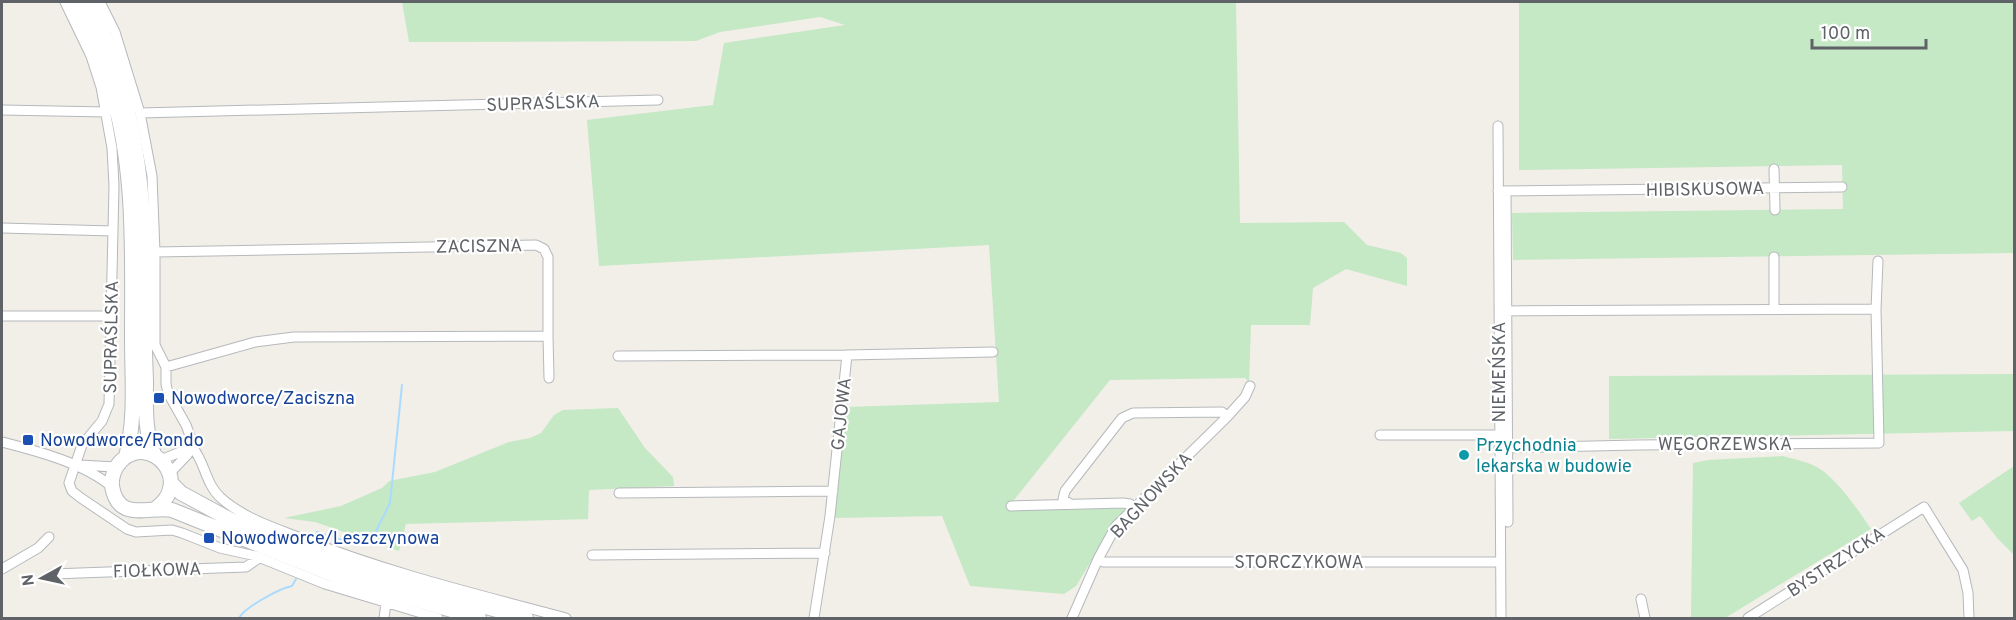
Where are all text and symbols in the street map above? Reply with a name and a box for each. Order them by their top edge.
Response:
scale bar [1812,12,1926,50]
text: 100 m [1821,23,1870,46]
street label: SUPRAŚLSKA [486,89,600,118]
street label: HIBISKUSOWA [1645,178,1765,203]
street label: ZACISZNA [436,235,523,260]
street label: SUPRAŚLSKA [98,280,125,394]
street label: NIEMEŃSKA [1487,322,1512,422]
street label: GAJOWA [827,377,858,452]
place label: Nowodworce/Zaciszna [171,388,355,411]
marker: Nowodworce/Zaciszna [152,391,166,405]
place label: Nowodworce/Rondo [40,430,204,453]
marker: Nowodworce/Rondo [21,433,35,447]
street label: WĘGORZEWSKA [1658,434,1792,457]
place label: Przychodnia lekarska w budowie [1476,435,1632,479]
street label: BAGNOWSKA [1106,448,1198,544]
marker: Przychodnia lekarska w budowie [1457,448,1471,462]
street label: BYSTRZYCKA [1783,523,1890,603]
place label: Nowodworce/Leszczynowa [221,528,439,551]
marker: Nowodworce/Leszczynowa [202,531,216,545]
north arrow [12,548,72,608]
street label: STORCZYKOWA [1234,552,1364,575]
street label: FIOŁKOWA [112,558,202,585]
text: N [18,573,40,587]

